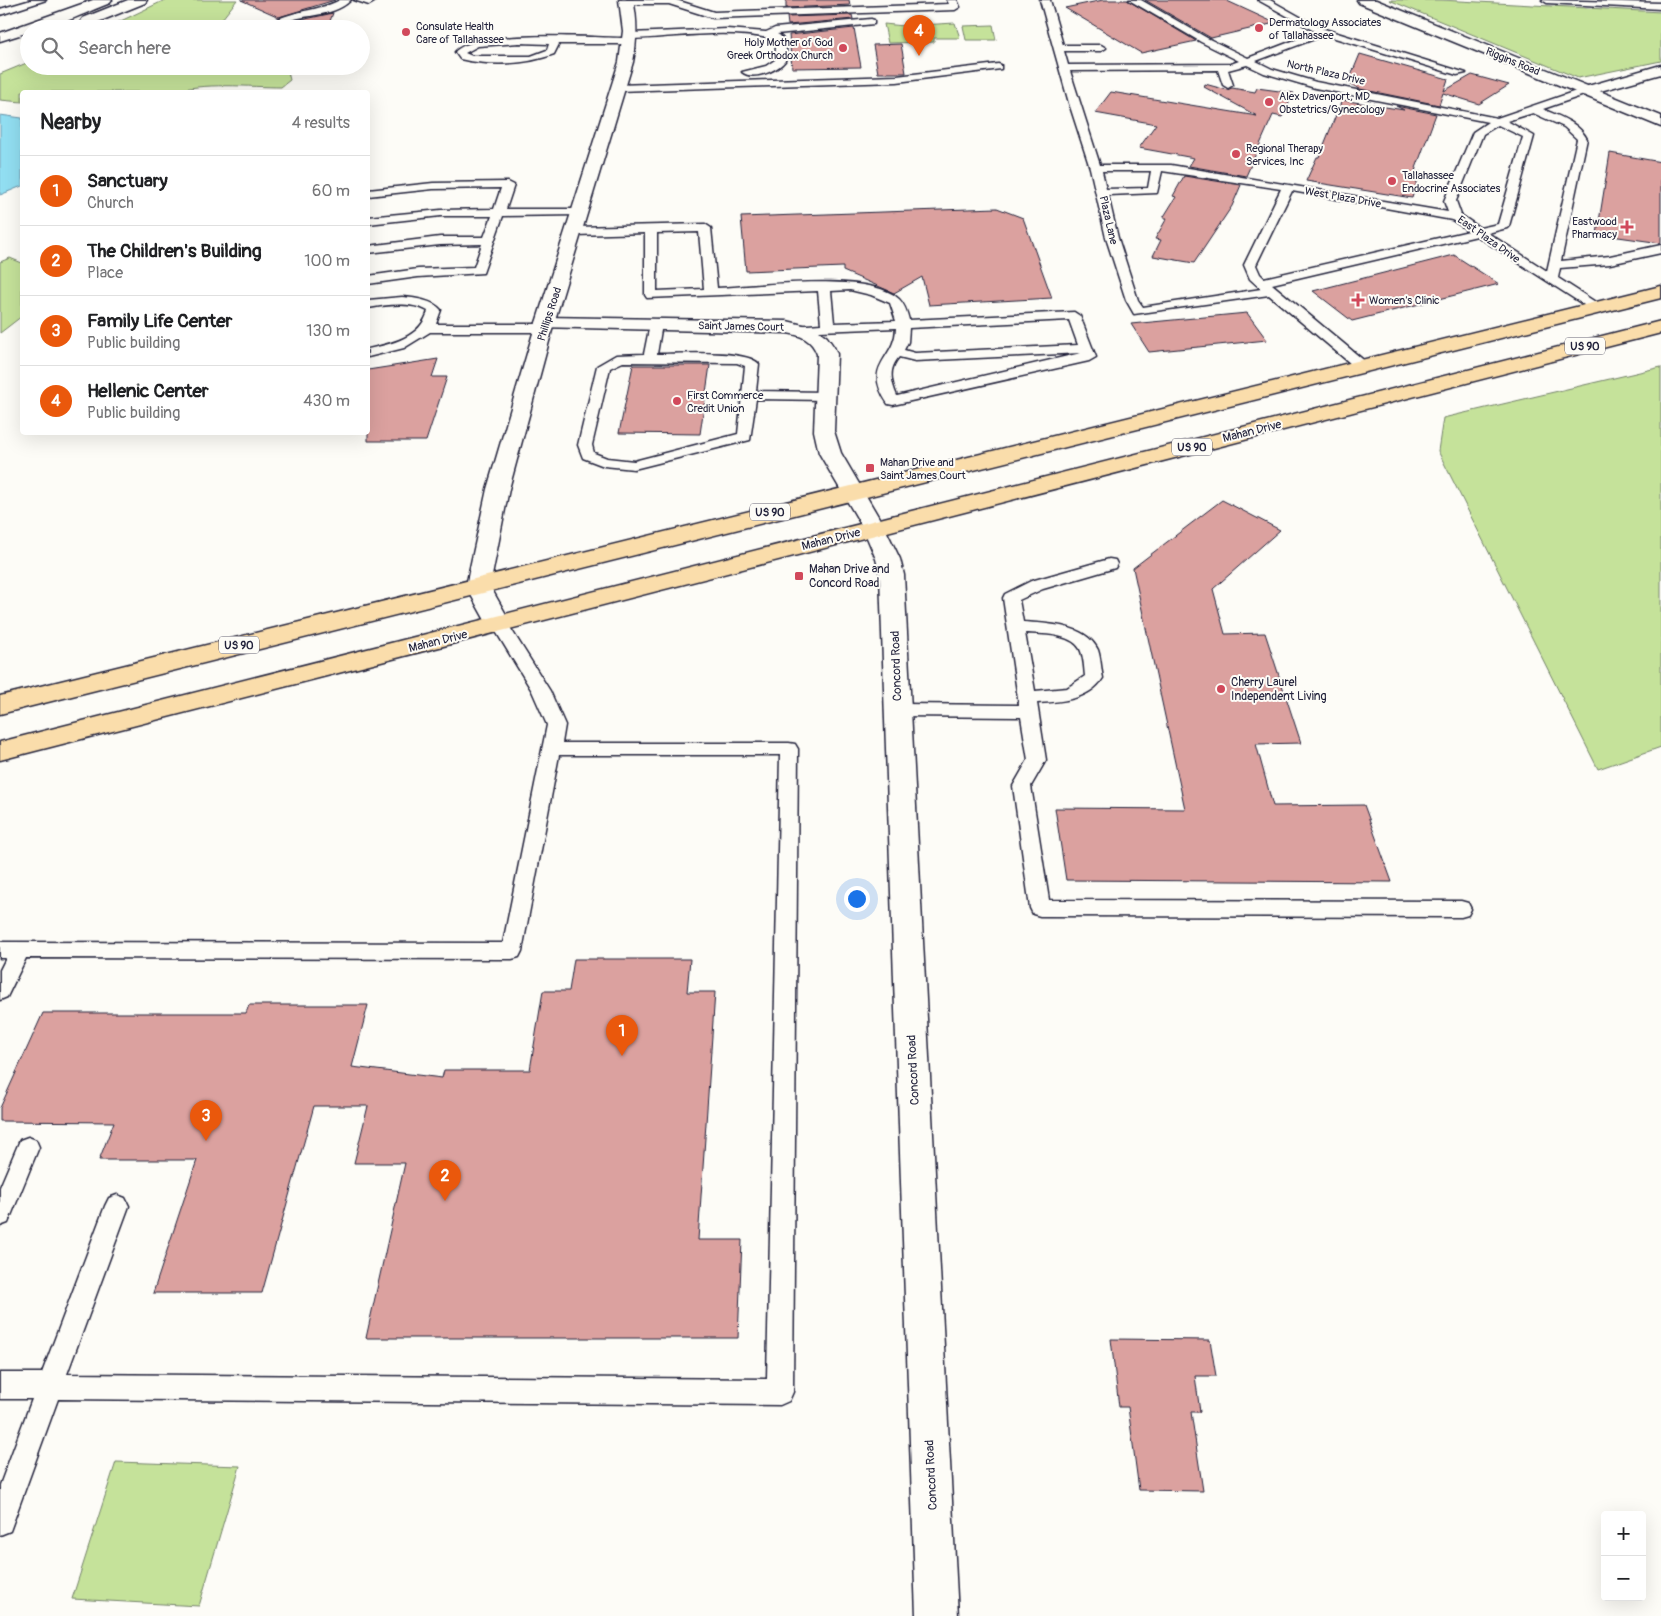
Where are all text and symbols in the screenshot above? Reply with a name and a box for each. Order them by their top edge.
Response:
pin: 4 [903,15,935,56]
place label: Dermatology Associates of Tallahassee [1269,16,1381,42]
search box [20,20,370,75]
place label: Consulate Health Care of Tallahassee [416,20,505,46]
marker: Dermatology Associates of Tallahassee [1253,22,1265,34]
marker: Consulate Health Care of Tallahassee [400,26,412,38]
icon: search [38,34,66,62]
text: Search here [78,36,171,60]
place label: Holy Mother of God Greek Orthodox Church [727,36,833,62]
marker: Holy Mother of God Greek Orthodox Church [837,42,849,54]
street label: Riggins Road [1484,45,1542,78]
street label: North Plaza Drive [1286,57,1367,88]
place label: Alex Davenport, MD Obstetrics/Gynecology [1279,90,1385,116]
marker: Alex Davenport, MD Obstetrics/Gynecology [1263,96,1275,108]
text: Nearby [40,109,101,136]
text: 4 results [292,113,350,133]
place label: Regional Therapy Services, Inc [1246,142,1323,168]
marker: Regional Therapy Services, Inc [1230,148,1242,160]
text: Sanctuary [87,169,168,193]
place label: Tallahassee Endocrine Associates [1402,169,1500,195]
marker: Tallahassee Endocrine Associates [1386,175,1398,187]
text: 1 [53,181,59,201]
text: 60 m [312,181,350,201]
street label: West Plaza Drive [1304,184,1383,211]
text: Church [87,193,134,213]
street label: Plaza Lane [1097,194,1121,246]
street label: East Plaza Drive [1455,213,1523,266]
place label: Eastwood Pharmacy [1572,215,1617,241]
marker: Eastwood Pharmacy [1621,221,1633,233]
text: The Children's Building [87,239,262,263]
text: 2 [52,251,60,271]
text: 100 m [304,251,350,271]
text: Place [87,263,123,283]
street label: Phillips Road [535,286,564,343]
marker: Women's Clinic [1351,293,1365,307]
place label: Women's Clinic [1369,294,1440,307]
text: Family Life Center [87,309,232,333]
street label: Saint James Court [698,319,785,334]
text: 3 [52,321,60,341]
text: 130 m [306,321,350,341]
text: Public building [87,333,180,353]
road number: US 90 [1565,338,1605,354]
text: Hellenic Center [87,379,209,403]
place label: First Commerce Credit Union [687,389,764,415]
text: 4 [51,391,61,411]
text: 430 m [303,391,350,411]
marker: First Commerce Credit Union [671,395,683,407]
text: Public building [87,403,180,423]
street label: Mahan Drive [1221,417,1283,446]
road number: US 90 [1172,438,1212,456]
place label: Mahan Drive and Saint James Court [880,456,966,482]
marker: Mahan Drive and Saint James Court [864,462,876,474]
road number: US 90 [750,504,790,520]
street label: Mahan Drive [800,525,862,554]
place label: Mahan Drive and Concord Road [809,562,890,591]
marker: Mahan Drive and Concord Road [793,570,805,582]
street label: Mahan Drive [407,627,469,656]
street label: Concord Road [888,630,905,701]
road number: US 90 [219,636,259,654]
place label: Cherry Laurel Independent Living [1231,675,1327,704]
marker: Cherry Laurel Independent Living [1215,683,1227,695]
your location [844,886,870,912]
pin: 1 [606,1015,638,1056]
street label: Concord Road [904,1034,923,1106]
pin: 3 [190,1100,222,1141]
pin: 2 [429,1160,461,1201]
street label: Concord Road [922,1439,941,1511]
map controls [1601,1511,1646,1601]
button: + [1601,1511,1646,1556]
button: − [1601,1556,1646,1601]

